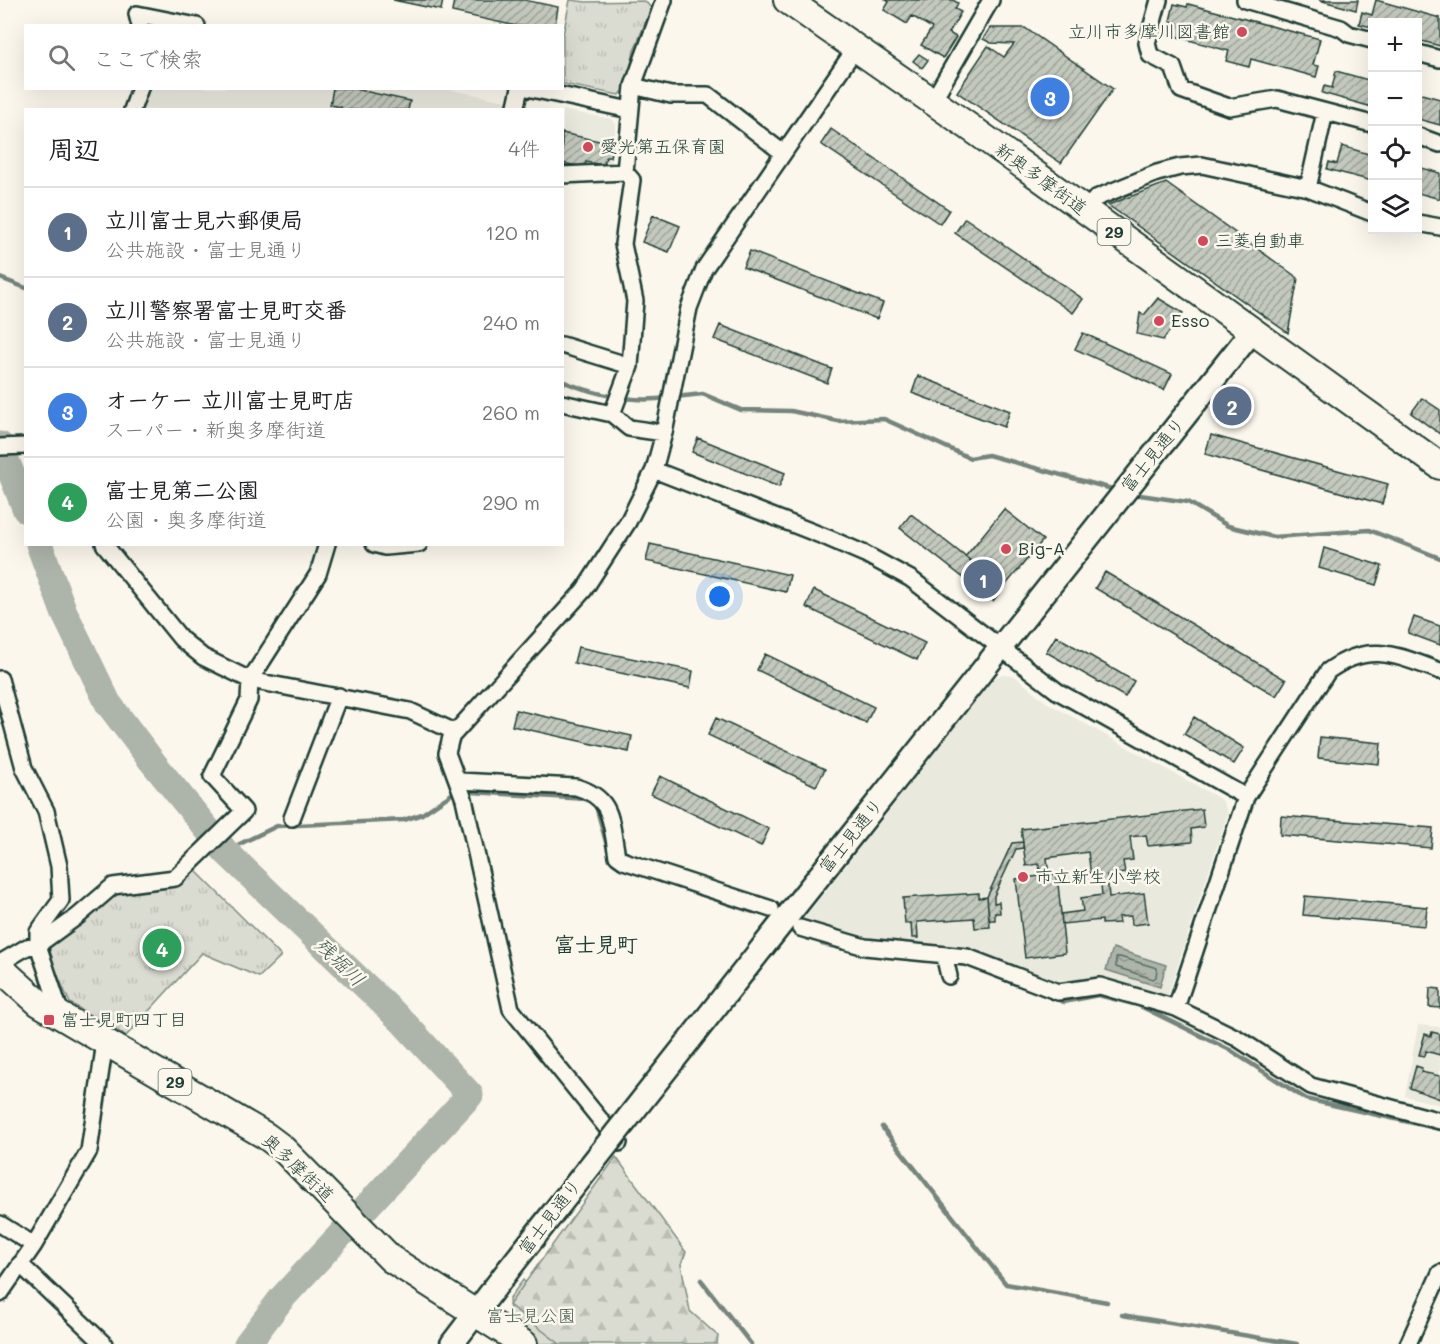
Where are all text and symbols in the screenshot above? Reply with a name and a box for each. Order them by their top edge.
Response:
map controls [1368,18,1422,234]
button: + [1368,18,1422,72]
place label: 立川市多摩川図書館 [1068,19,1230,43]
search box [24,24,564,90]
marker: 立川市多摩川図書館 [1235,25,1249,39]
icon: search [45,41,78,74]
text: ここで検索 [93,44,203,73]
button: − [1368,72,1422,126]
pin: 3 [1030,74,1070,120]
button: locate [1368,126,1422,180]
text: 周辺 [48,132,100,166]
place label: 愛光第五保育園 [600,134,726,158]
text: 4件 [508,135,540,161]
street label: 新奥多摩街道 [991,137,1092,220]
marker: 愛光第五保育園 [581,140,595,154]
button: layers [1368,180,1422,234]
text: 立川富士見六郵便局 [105,205,303,234]
text: 1 [63,219,72,245]
text: 120 m [485,219,540,245]
road number: 29 [1098,219,1130,245]
place label: 三菱自動車 [1215,228,1305,252]
marker: 三菱自動車 [1196,234,1210,248]
text: 公共施設 · 富士見通り [105,236,307,262]
text: 立川警察署富士見町交番 [105,295,347,324]
place label: Esso [1171,308,1210,332]
text: 2 [62,309,73,335]
text: 240 m [482,309,540,335]
marker: Esso [1152,314,1166,328]
text: 公共施設 · 富士見通り [105,326,307,352]
pin: 2 [1212,384,1252,428]
text: オーケー 立川富士見町店 [105,385,355,414]
text: 3 [62,399,74,425]
text: 260 m [482,399,540,425]
street label: 富士見通り [1115,412,1190,497]
text: スーパー · 新奥多摩街道 [105,416,326,442]
text: 富士見第二公園 [105,475,259,504]
text: 4 [61,489,74,515]
text: 290 m [482,489,540,515]
text: 公園 · 奥多摩街道 [105,506,267,532]
place label: Big-A [1018,536,1065,560]
marker: Big-A [999,542,1013,556]
pin: 1 [964,556,1002,602]
your location [705,582,734,611]
street label: 富士見通り [813,793,888,878]
place label: 市立新生小学校 [1035,864,1161,888]
marker: 市立新生小学校 [1016,870,1030,884]
pin: 4 [142,926,182,970]
district label: 富士見町 [554,930,638,957]
water label: 残堀川 [310,931,371,991]
place label: 富士見町四丁目 [61,1007,187,1031]
marker: 富士見町四丁目 [42,1013,56,1027]
road number: 29 [158,1069,192,1095]
street label: 奥多摩街道 [258,1128,340,1207]
street label: 富士見通り [512,1174,586,1259]
park label: 富士見公園 [486,1303,576,1327]

